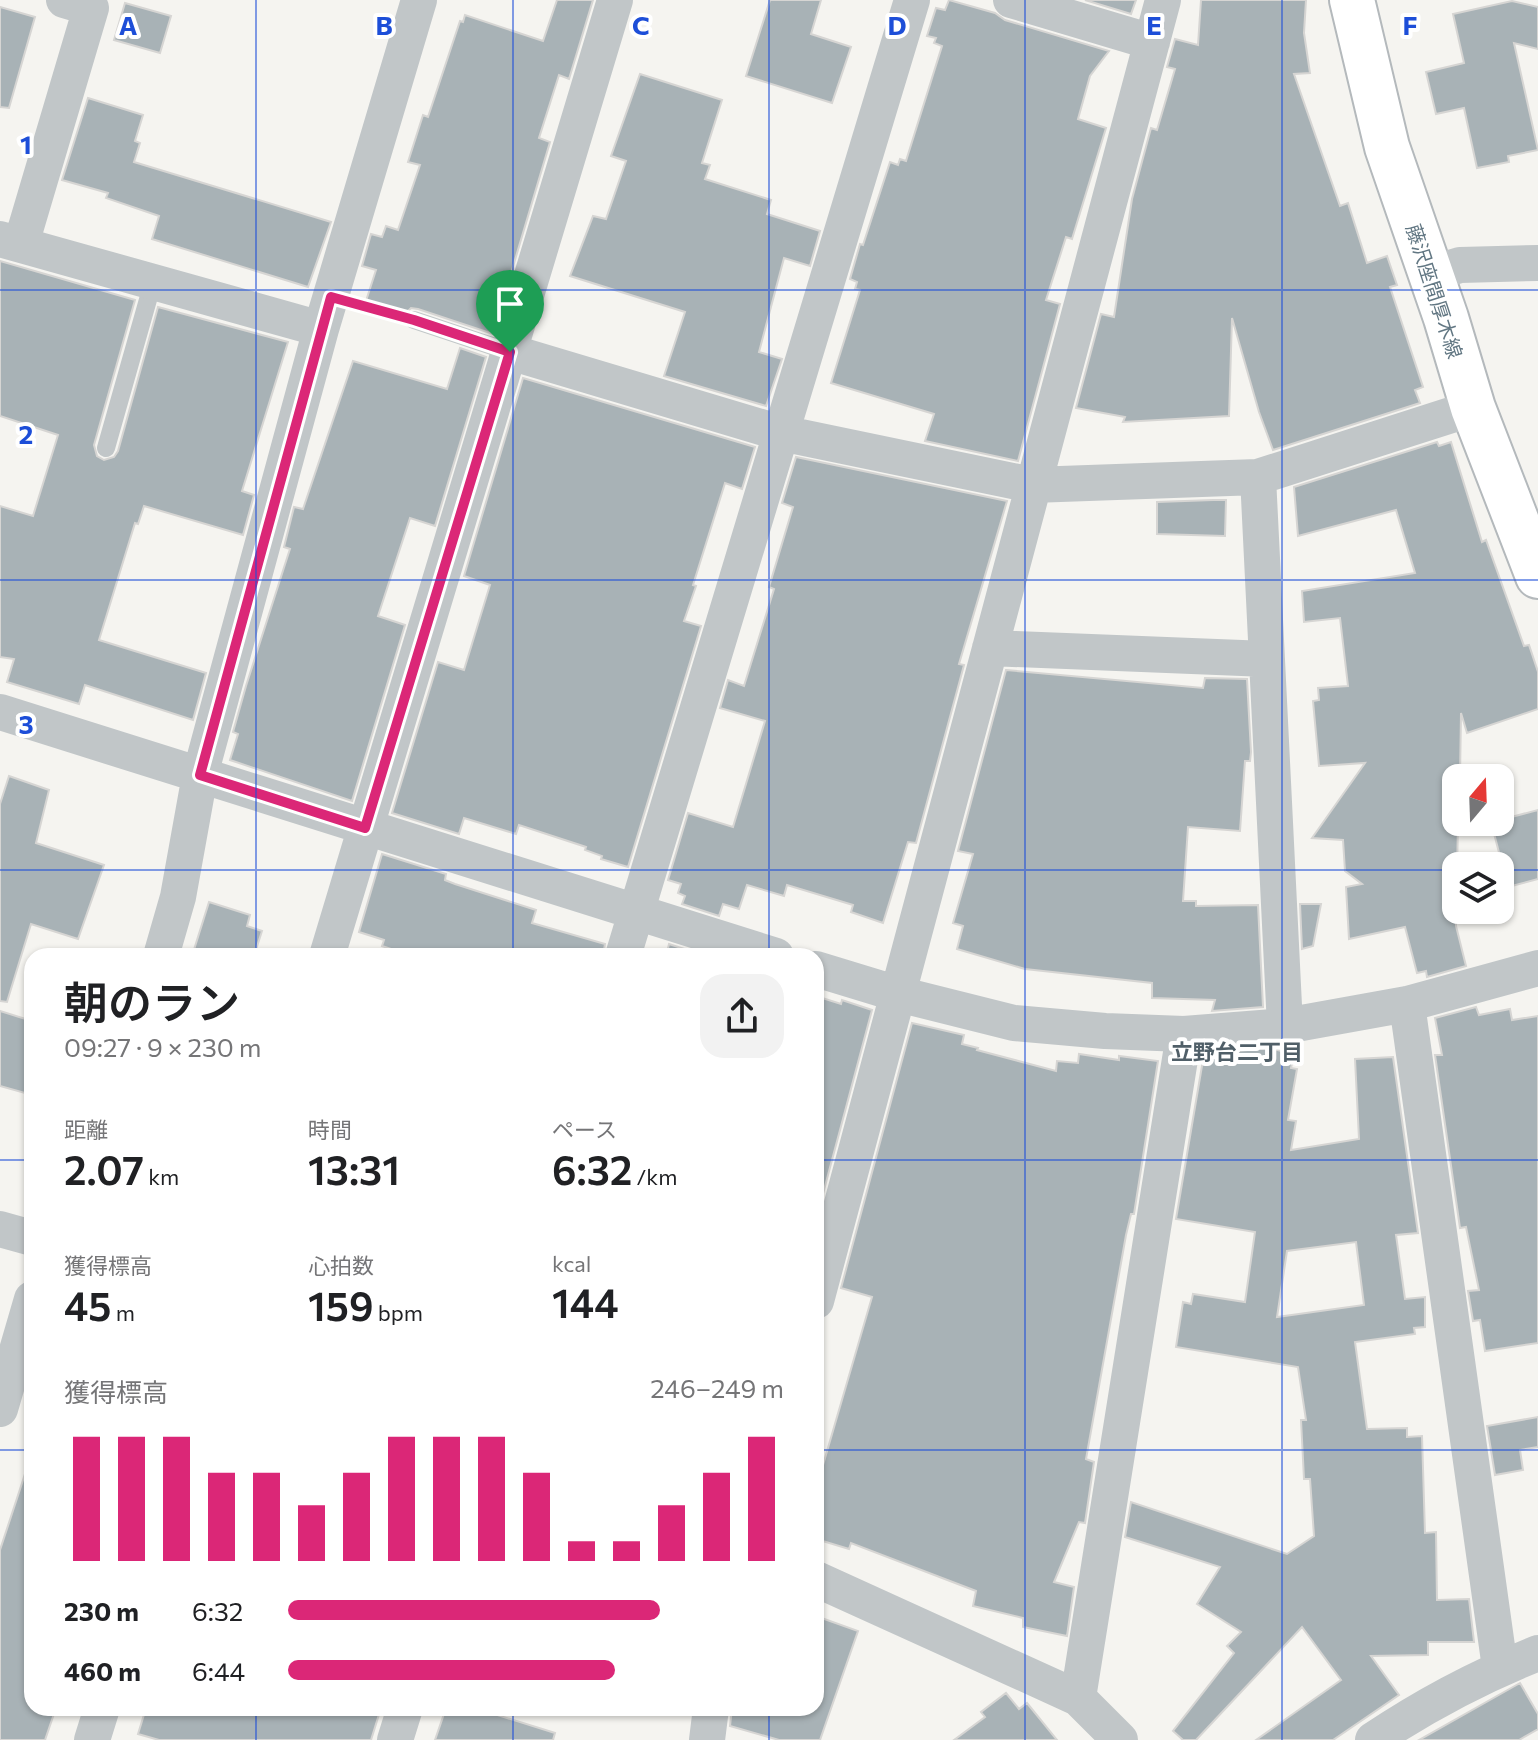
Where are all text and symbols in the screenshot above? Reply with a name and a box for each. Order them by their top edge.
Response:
text: A [119,9,138,40]
text: B [375,9,393,40]
text: C [632,9,650,40]
text: D [887,9,907,40]
text: E [1146,9,1162,40]
text: F [1402,9,1418,40]
text: 1 [20,128,32,159]
street label: 藤沢座間厚木線 [1402,221,1468,361]
pin [476,270,544,352]
icon: arrive [488,282,532,326]
text: 2 [19,418,33,449]
text: 3 [18,708,34,739]
north arrow [1442,764,1514,836]
map controls [1442,764,1514,924]
button: layers [1442,852,1514,924]
text: 朝のラン [64,974,240,1028]
button: share [700,974,784,1058]
text: 09:27 · 9 × 230 m [64,1031,261,1062]
district label: 立野台二丁目 [1171,1038,1303,1065]
text: 距離 [64,1116,108,1143]
text: 時間 [308,1116,352,1143]
text: ペース [552,1116,617,1143]
text: 2.07 [64,1144,144,1193]
text: 13:31 [308,1144,400,1193]
text: 6:32 [552,1144,632,1193]
text: km [144,1163,179,1190]
text: /km [632,1163,677,1190]
text: kcal [552,1250,591,1277]
text: 獲得標高 [64,1252,152,1279]
text: 心拍数 [308,1252,374,1279]
text: 144 [552,1277,619,1326]
text: 45 [64,1280,112,1329]
text: 159 [308,1280,374,1329]
text: m [112,1299,135,1326]
text: bpm [374,1299,423,1326]
text: 246–249 m [650,1372,784,1403]
text: 獲得標高 [64,1376,168,1407]
text: 230 m [64,1595,139,1626]
text: 6:32 [192,1595,243,1626]
text: 460 m [64,1655,141,1686]
text: 6:44 [192,1655,245,1686]

